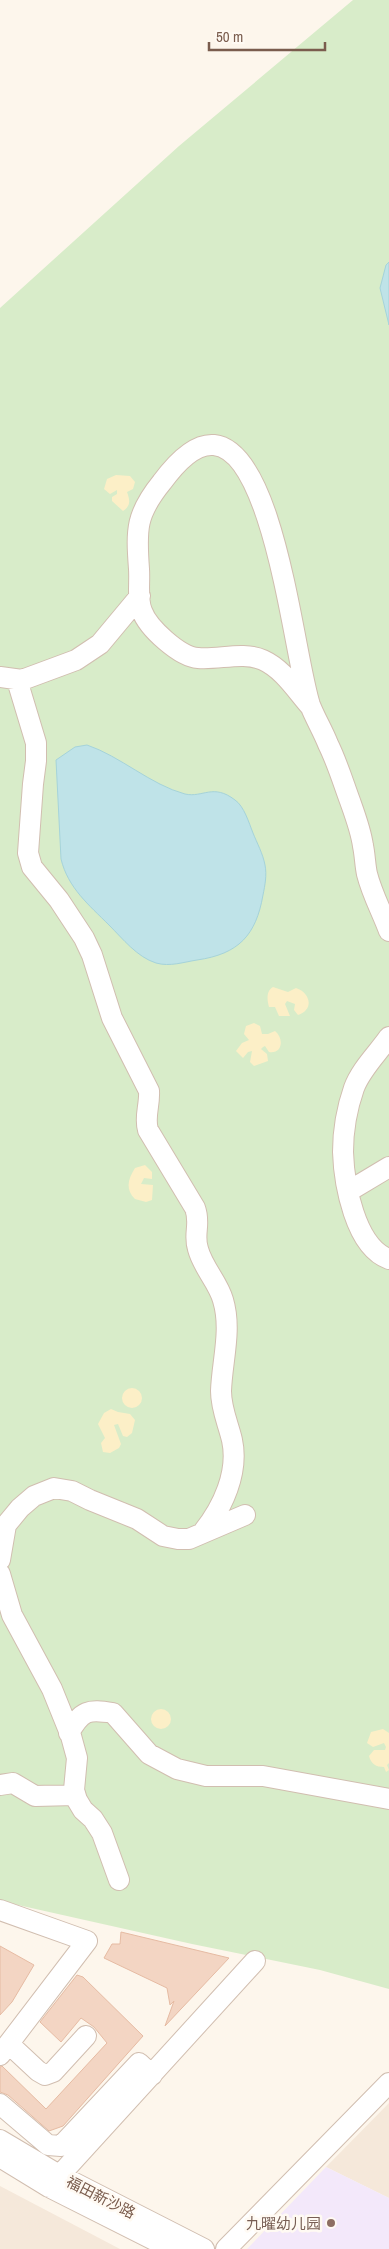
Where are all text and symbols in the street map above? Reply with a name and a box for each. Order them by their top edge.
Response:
scale bar [209,20,325,52]
text: 50 m [216,26,243,47]
street label: 福田新沙路 [63,2171,139,2223]
place label: 九曜幼儿园 [246,2213,321,2234]
marker: 九曜幼儿园 [325,2217,337,2229]

